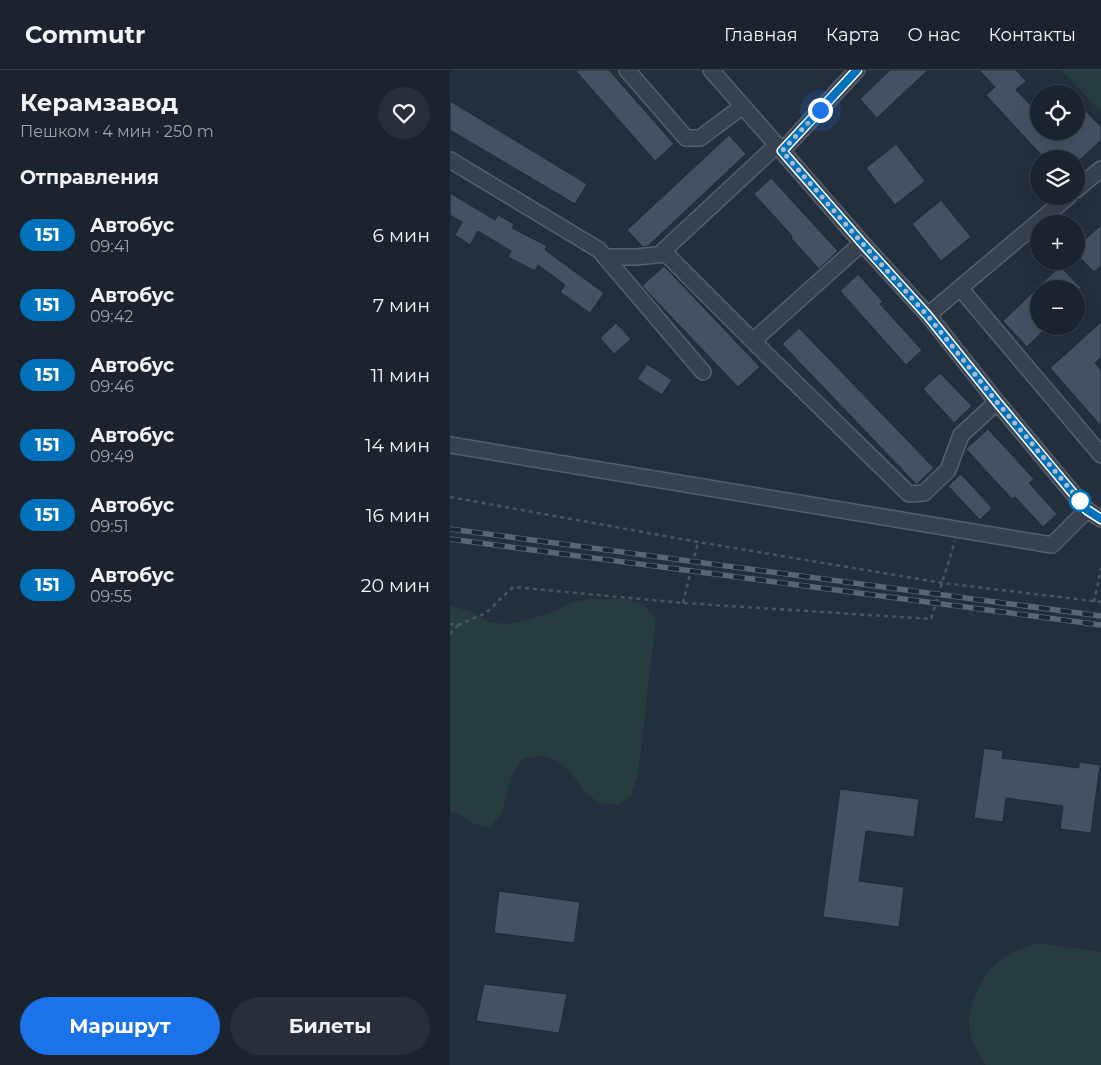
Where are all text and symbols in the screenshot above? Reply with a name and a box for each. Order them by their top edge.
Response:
text: Commutr [25,20,145,49]
text: Главная [724,24,798,46]
text: Карта [826,24,880,46]
text: О нас [908,24,960,46]
text: Контакты [988,24,1076,46]
map controls [1030,85,1085,335]
button: locate [1030,85,1085,140]
button: heart [378,87,430,139]
text: Керамзавод [20,88,178,117]
your location [808,98,833,123]
text: Пешком · 4 мин · 250 m [20,122,214,141]
button: layers [1030,150,1085,205]
text: Отправления [20,166,159,189]
text: Автобус [90,214,174,237]
button: + [1030,215,1085,270]
text: 151 [35,224,60,246]
text: 6 мин [373,224,430,247]
text: 09:41 [90,237,130,256]
button: − [1030,280,1085,335]
text: Автобус [90,284,174,307]
text: 151 [35,294,60,316]
text: 7 мин [373,294,430,317]
text: 09:42 [90,307,133,326]
text: Автобус [90,354,174,377]
text: 151 [35,364,60,386]
text: 11 мин [370,364,430,387]
text: 09:46 [90,377,134,396]
text: Автобус [90,424,174,447]
text: 151 [35,434,60,456]
text: 14 мин [365,434,430,457]
text: 09:49 [90,447,134,466]
unlabelled marker [1069,490,1091,512]
text: Автобус [90,494,174,517]
text: 151 [35,504,60,526]
text: 16 мин [366,504,430,527]
text: 09:51 [90,517,129,536]
text: Автобус [90,564,174,587]
text: 151 [35,574,60,596]
text: 20 мин [361,574,430,597]
text: 09:55 [90,587,132,606]
button: Маршрут [20,997,220,1055]
button: Билеты [230,997,430,1055]

